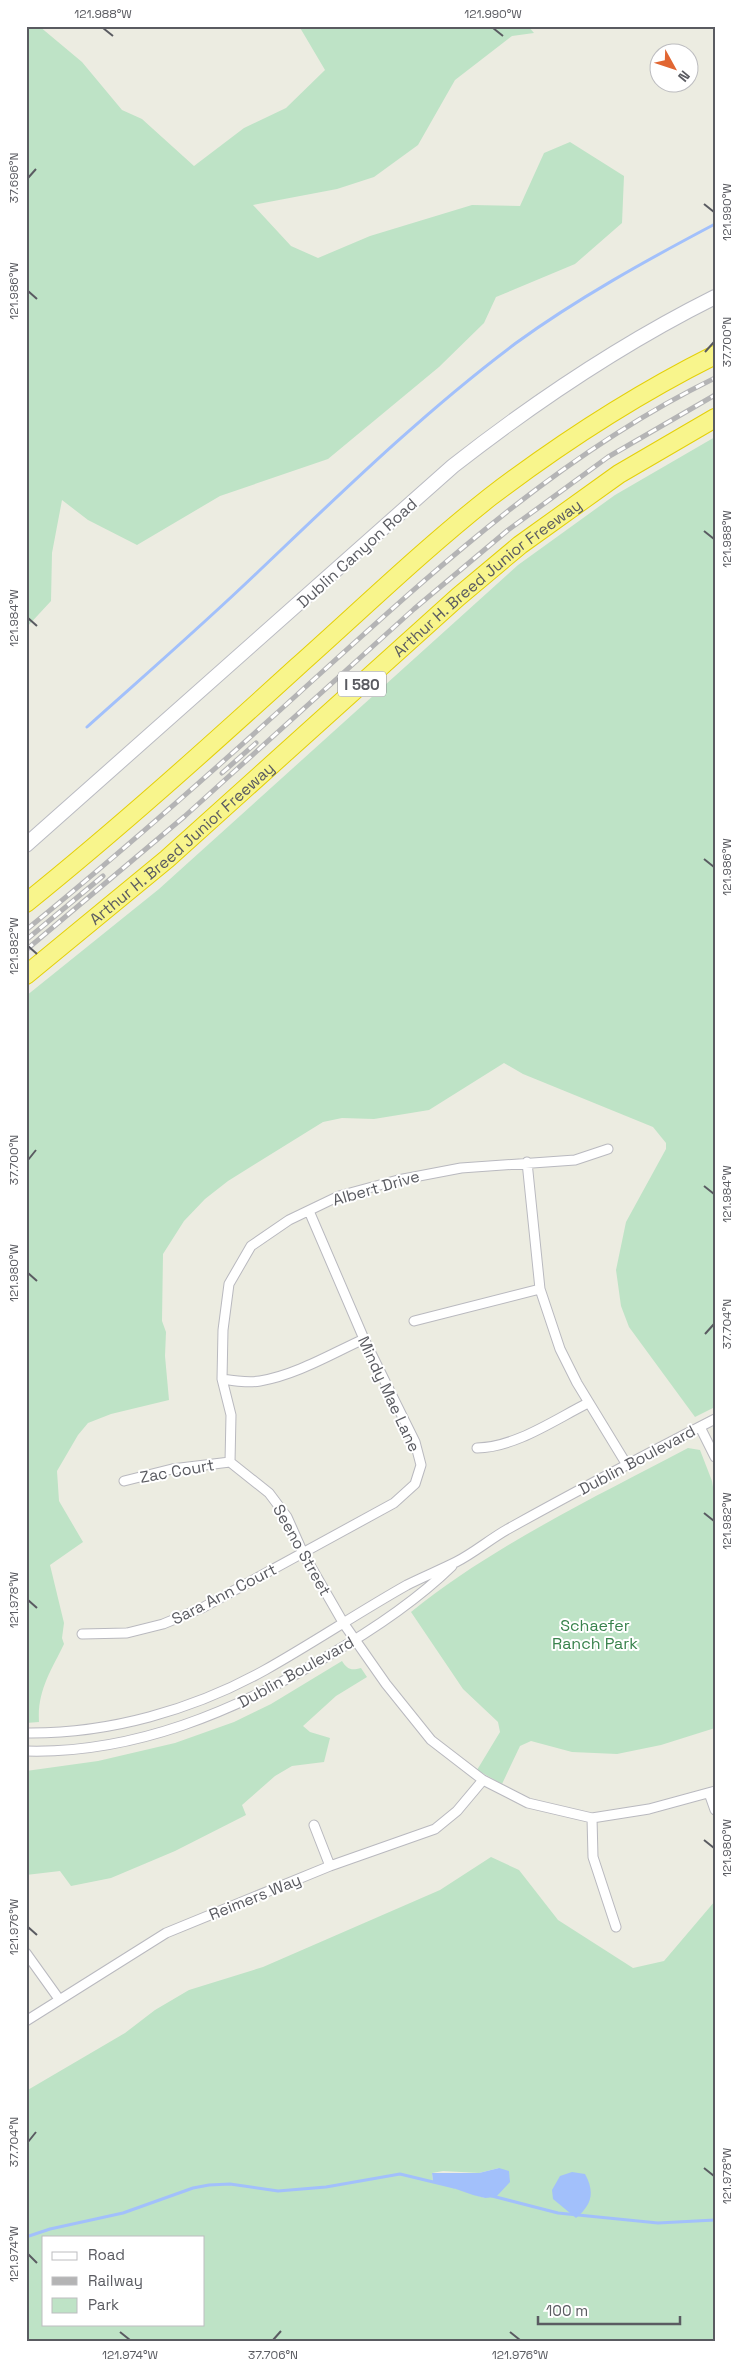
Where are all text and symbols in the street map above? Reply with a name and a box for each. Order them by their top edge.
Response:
text: 121.988°W [74,6,132,22]
text: 121.990°W [464,6,522,22]
north arrow [648,42,698,92]
text: N [674,67,694,86]
text: 37.696°N [6,153,22,203]
text: 121.990°W [719,183,735,241]
text: 121.986°W [6,262,22,320]
text: 37.700°N [719,317,735,367]
street label: Dublin Canyon Road [293,494,421,612]
street label: Arthur H. Breed Junior Freeway [388,494,586,661]
text: 121.988°W [719,510,735,568]
text: 121.984°W [6,589,22,647]
road number: I 580 [338,672,386,696]
street label: Arthur H. Breed Junior Freeway [85,757,279,929]
text: 121.986°W [719,838,735,896]
text: 121.982°W [6,917,22,975]
text: 37.700°N [6,1135,22,1185]
text: 121.984°W [719,1165,735,1223]
street label: Albert Drive [330,1166,422,1210]
text: 121.980°W [6,1244,22,1302]
text: 37.704°N [719,1299,735,1349]
street label: Mindy Mae Lane [353,1333,425,1455]
street label: Dublin Boulevard [575,1420,699,1500]
street label: Zac Court [138,1454,216,1488]
text: 121.982°W [719,1492,735,1550]
street label: Seeno Street [268,1501,336,1599]
street label: Sara Ann Court [168,1559,280,1629]
text: 121.978°W [6,1571,22,1628]
park label: Schaefer Ranch Park [552,1615,638,1654]
street label: Dublin Boulevard [234,1631,358,1713]
text: 121.980°W [719,1819,735,1877]
street label: Reimers Way [206,1869,304,1925]
text: 121.976°W [6,1898,22,1955]
text: 37.704°N [6,2117,22,2167]
text: 121.978°W [719,2147,735,2204]
text: 121.974°W [6,2225,22,2282]
legend [42,2236,205,2326]
text: Road [88,2245,125,2264]
text: Railway [88,2271,143,2290]
scale bar [538,2293,681,2325]
text: Park [88,2295,119,2314]
text: 100 m [546,2301,588,2320]
text: 121.974°W [102,2347,159,2363]
text: 37.706°N [248,2347,298,2363]
text: 121.976°W [492,2347,549,2363]

